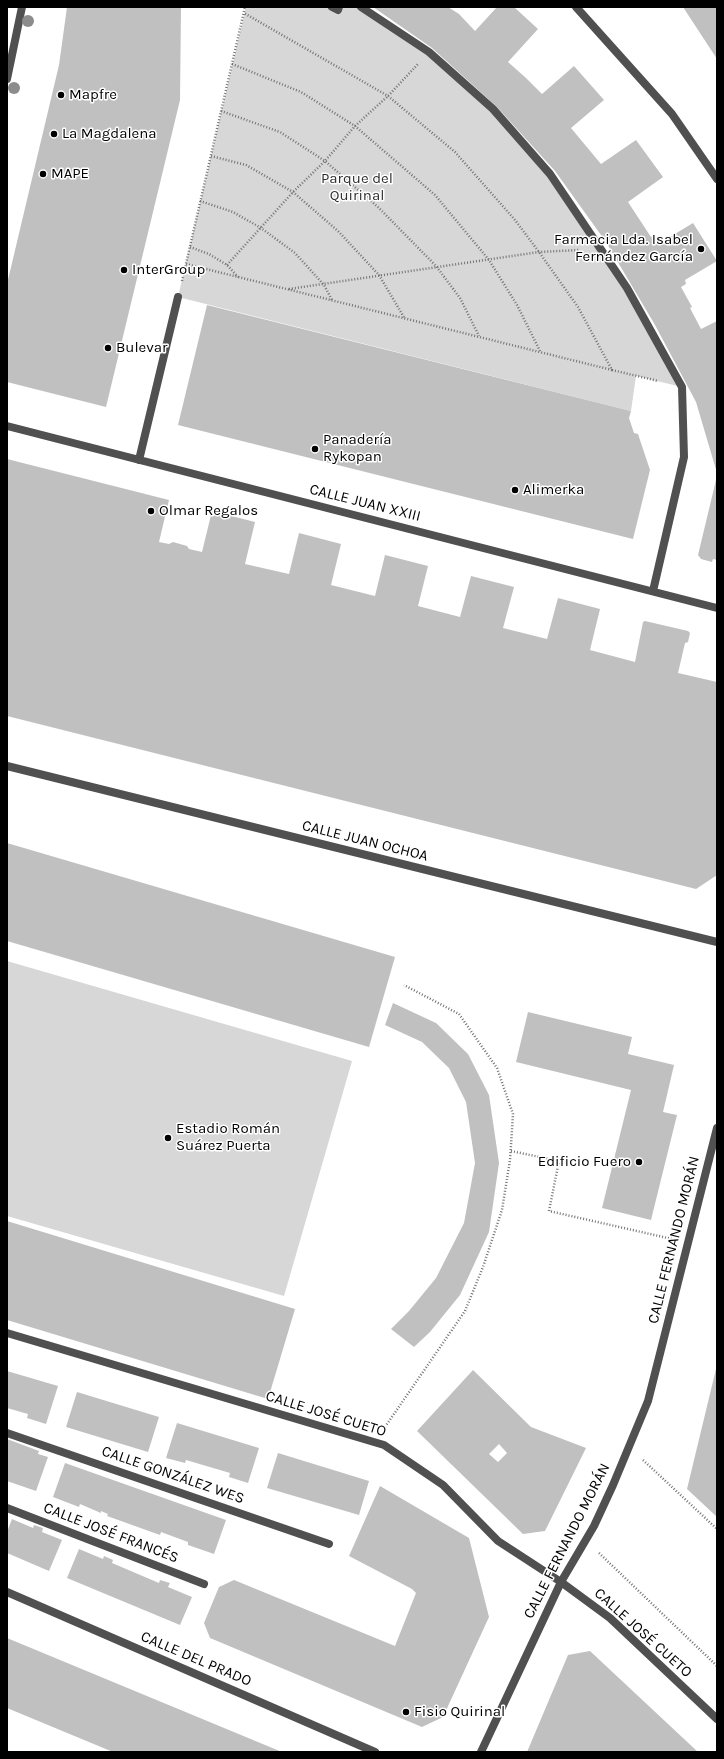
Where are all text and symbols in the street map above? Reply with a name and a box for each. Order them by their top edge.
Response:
place label: Mapfre [69,86,117,104]
marker: Mapfre [56,90,66,100]
place label: La Magdalena [62,125,157,143]
marker: La Magdalena [49,129,59,139]
place label: MAPE [51,165,89,183]
marker: MAPE [38,169,48,179]
park label: Parque del Quirinal [321,170,393,205]
place label: Farmacia Lda. Isabel Fernández García [554,231,693,266]
marker: Farmacia Lda. Isabel Fernández García [696,244,706,254]
place label: InterGroup [132,261,205,279]
marker: InterGroup [119,265,129,275]
place label: Bulevar [116,339,168,357]
marker: Bulevar [103,343,113,353]
place label: Panadería Rykopan [323,431,392,466]
marker: Panadería Rykopan [310,444,320,454]
street label: CALLE JUAN XXIII [308,480,422,526]
place label: Alimerka [523,481,584,499]
marker: Alimerka [510,485,520,495]
place label: Olmar Regalos [159,502,258,520]
marker: Olmar Regalos [146,506,156,516]
street label: CALLE JUAN OCHOA [300,817,430,865]
place label: Estadio Román Suárez Puerta [176,1120,280,1155]
marker: Estadio Román Suárez Puerta [163,1133,173,1143]
place label: Edificio Fuero [538,1153,631,1171]
street label: CALLE FERNANDO MORÁN [644,1154,704,1326]
marker: Edificio Fuero [634,1157,644,1167]
street label: CALLE JOSÉ CUETO [263,1387,389,1441]
street label: CALLE GONZÁLEZ WES [99,1442,247,1508]
street label: CALLE FERNANDO MORÁN [520,1460,614,1622]
street label: CALLE JOSÉ FRANCÉS [41,1499,181,1567]
street label: CALLE JOSÉ CUETO [590,1584,696,1682]
street label: CALLE DEL PRADO [138,1628,254,1690]
place label: Fisio Quirinal [414,1703,505,1721]
marker: Fisio Quirinal [401,1707,411,1717]

